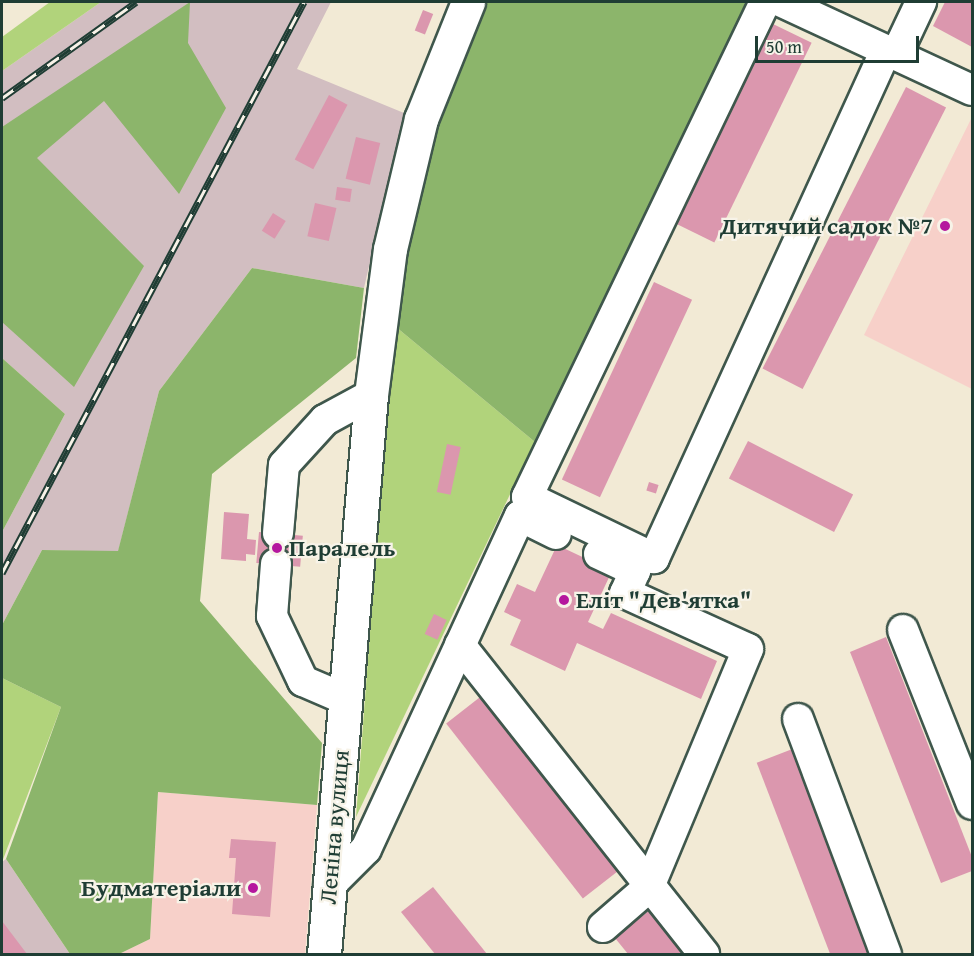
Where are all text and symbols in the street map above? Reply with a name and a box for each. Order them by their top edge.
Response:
scale bar [758,24,922,62]
text: 50 m [766,33,802,60]
place label: Дитячий садок №7 [720,212,933,240]
marker: Дитячий садок №7 [938,219,952,233]
place label: Паралель [289,534,396,562]
marker: Паралель [270,541,284,555]
place label: Еліт "Дев'ятка" [576,586,751,614]
marker: Еліт "Дев'ятка" [557,593,571,607]
street label: Леніна вулиця [313,749,355,905]
place label: Будматеріали [81,874,241,902]
marker: Будматеріали [246,881,260,895]

